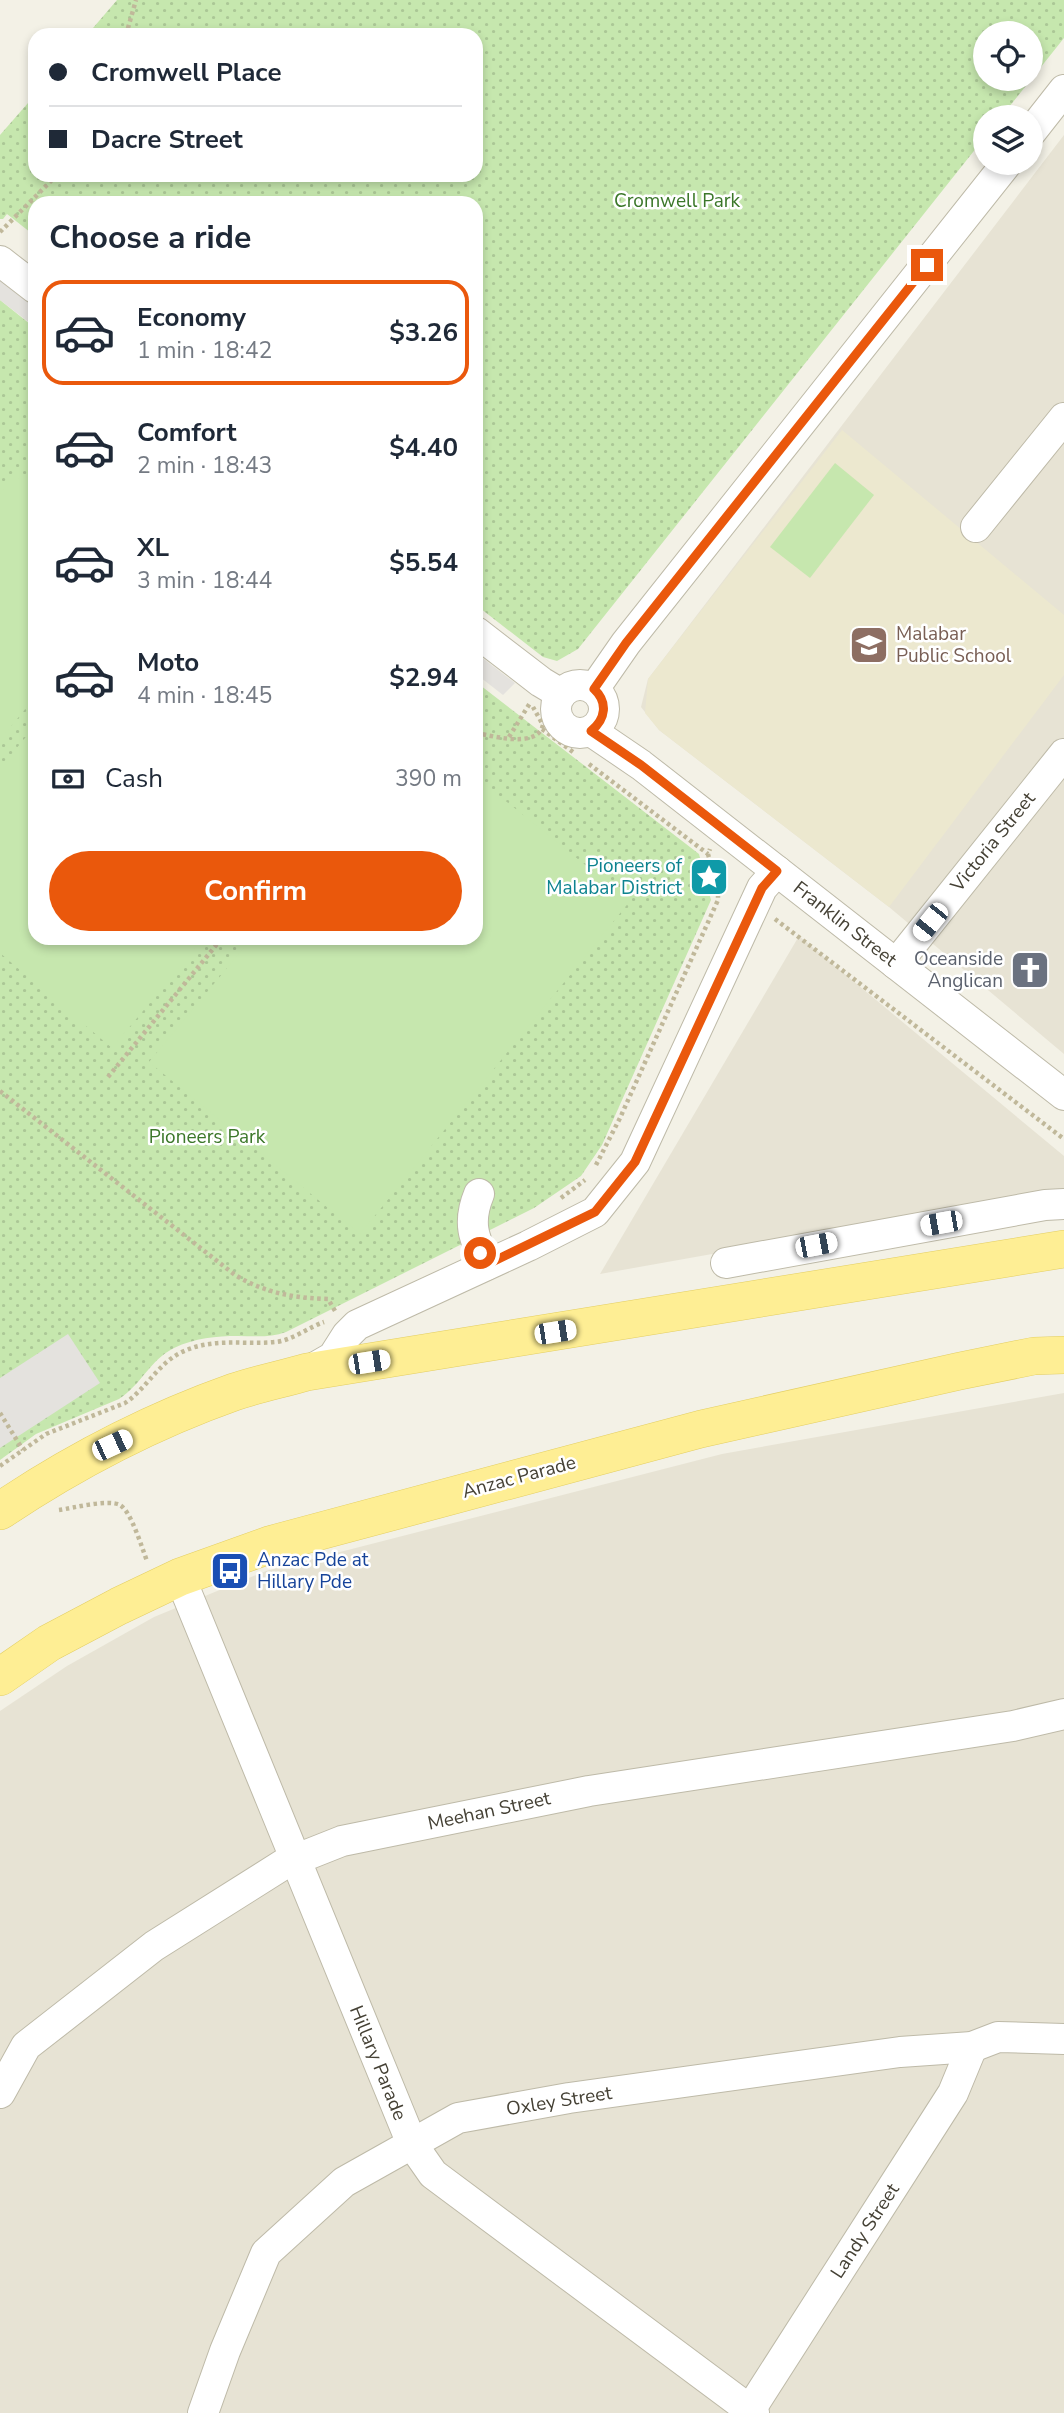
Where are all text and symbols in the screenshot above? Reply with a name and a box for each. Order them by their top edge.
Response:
map controls [973,21,1043,175]
button: locate [973,21,1043,91]
text: Cromwell Place [91,55,281,90]
button: layers [973,105,1043,175]
text: Dacre Street [91,122,243,157]
park label: Cromwell Park [614,188,741,214]
text: Choose a ride [49,216,251,259]
route end [911,249,943,281]
text: Economy [137,300,246,335]
icon: car [53,301,116,364]
text: $3.26 [389,315,458,350]
text: 1 min · 18:42 [137,335,272,366]
text: Comfort [137,415,237,450]
icon: car [53,416,116,479]
text: $4.40 [389,430,458,465]
text: 2 min · 18:43 [137,450,272,481]
text: XL [137,530,169,565]
icon: car [53,531,116,594]
text: $5.54 [389,545,458,580]
text: 3 min · 18:44 [137,565,272,596]
place label: Malabar Public School [896,621,1012,669]
school or university icon: Malabar Public School [848,624,890,666]
text: Moto [137,645,199,680]
icon: car [53,646,116,709]
text: $2.94 [389,660,458,695]
text: 4 min · 18:45 [137,680,272,711]
icon: cash [49,760,87,798]
text: Cash [105,761,163,796]
text: 390 m [395,763,462,794]
street label: Victoria Street [944,786,1042,898]
button: Confirm [49,851,462,931]
place label: Pioneers of Malabar District [546,853,683,901]
place icon: Pioneers of Malabar District [688,856,730,898]
street label: Franklin Street [788,875,902,973]
car [909,899,952,945]
place label: Oceanside Anglican [914,946,1003,994]
church icon: Oceanside Anglican [1009,949,1051,991]
park label: Pioneers Park [149,1124,266,1150]
car [919,1209,964,1237]
car [794,1231,839,1259]
route start [464,1237,496,1269]
car [533,1318,578,1346]
car [347,1348,392,1376]
car [89,1427,136,1463]
street label: Anzac Parade [459,1449,579,1505]
place label: Anzac Pde at Hillary Pde [257,1547,369,1595]
bus stop icon: Anzac Pde at Hillary Pde [209,1550,251,1592]
street label: Meehan Street [425,1785,553,1837]
street label: Hillary Parade [343,2002,413,2124]
street label: Oxley Street [504,2080,614,2122]
street label: Landy Street [824,2178,906,2284]

